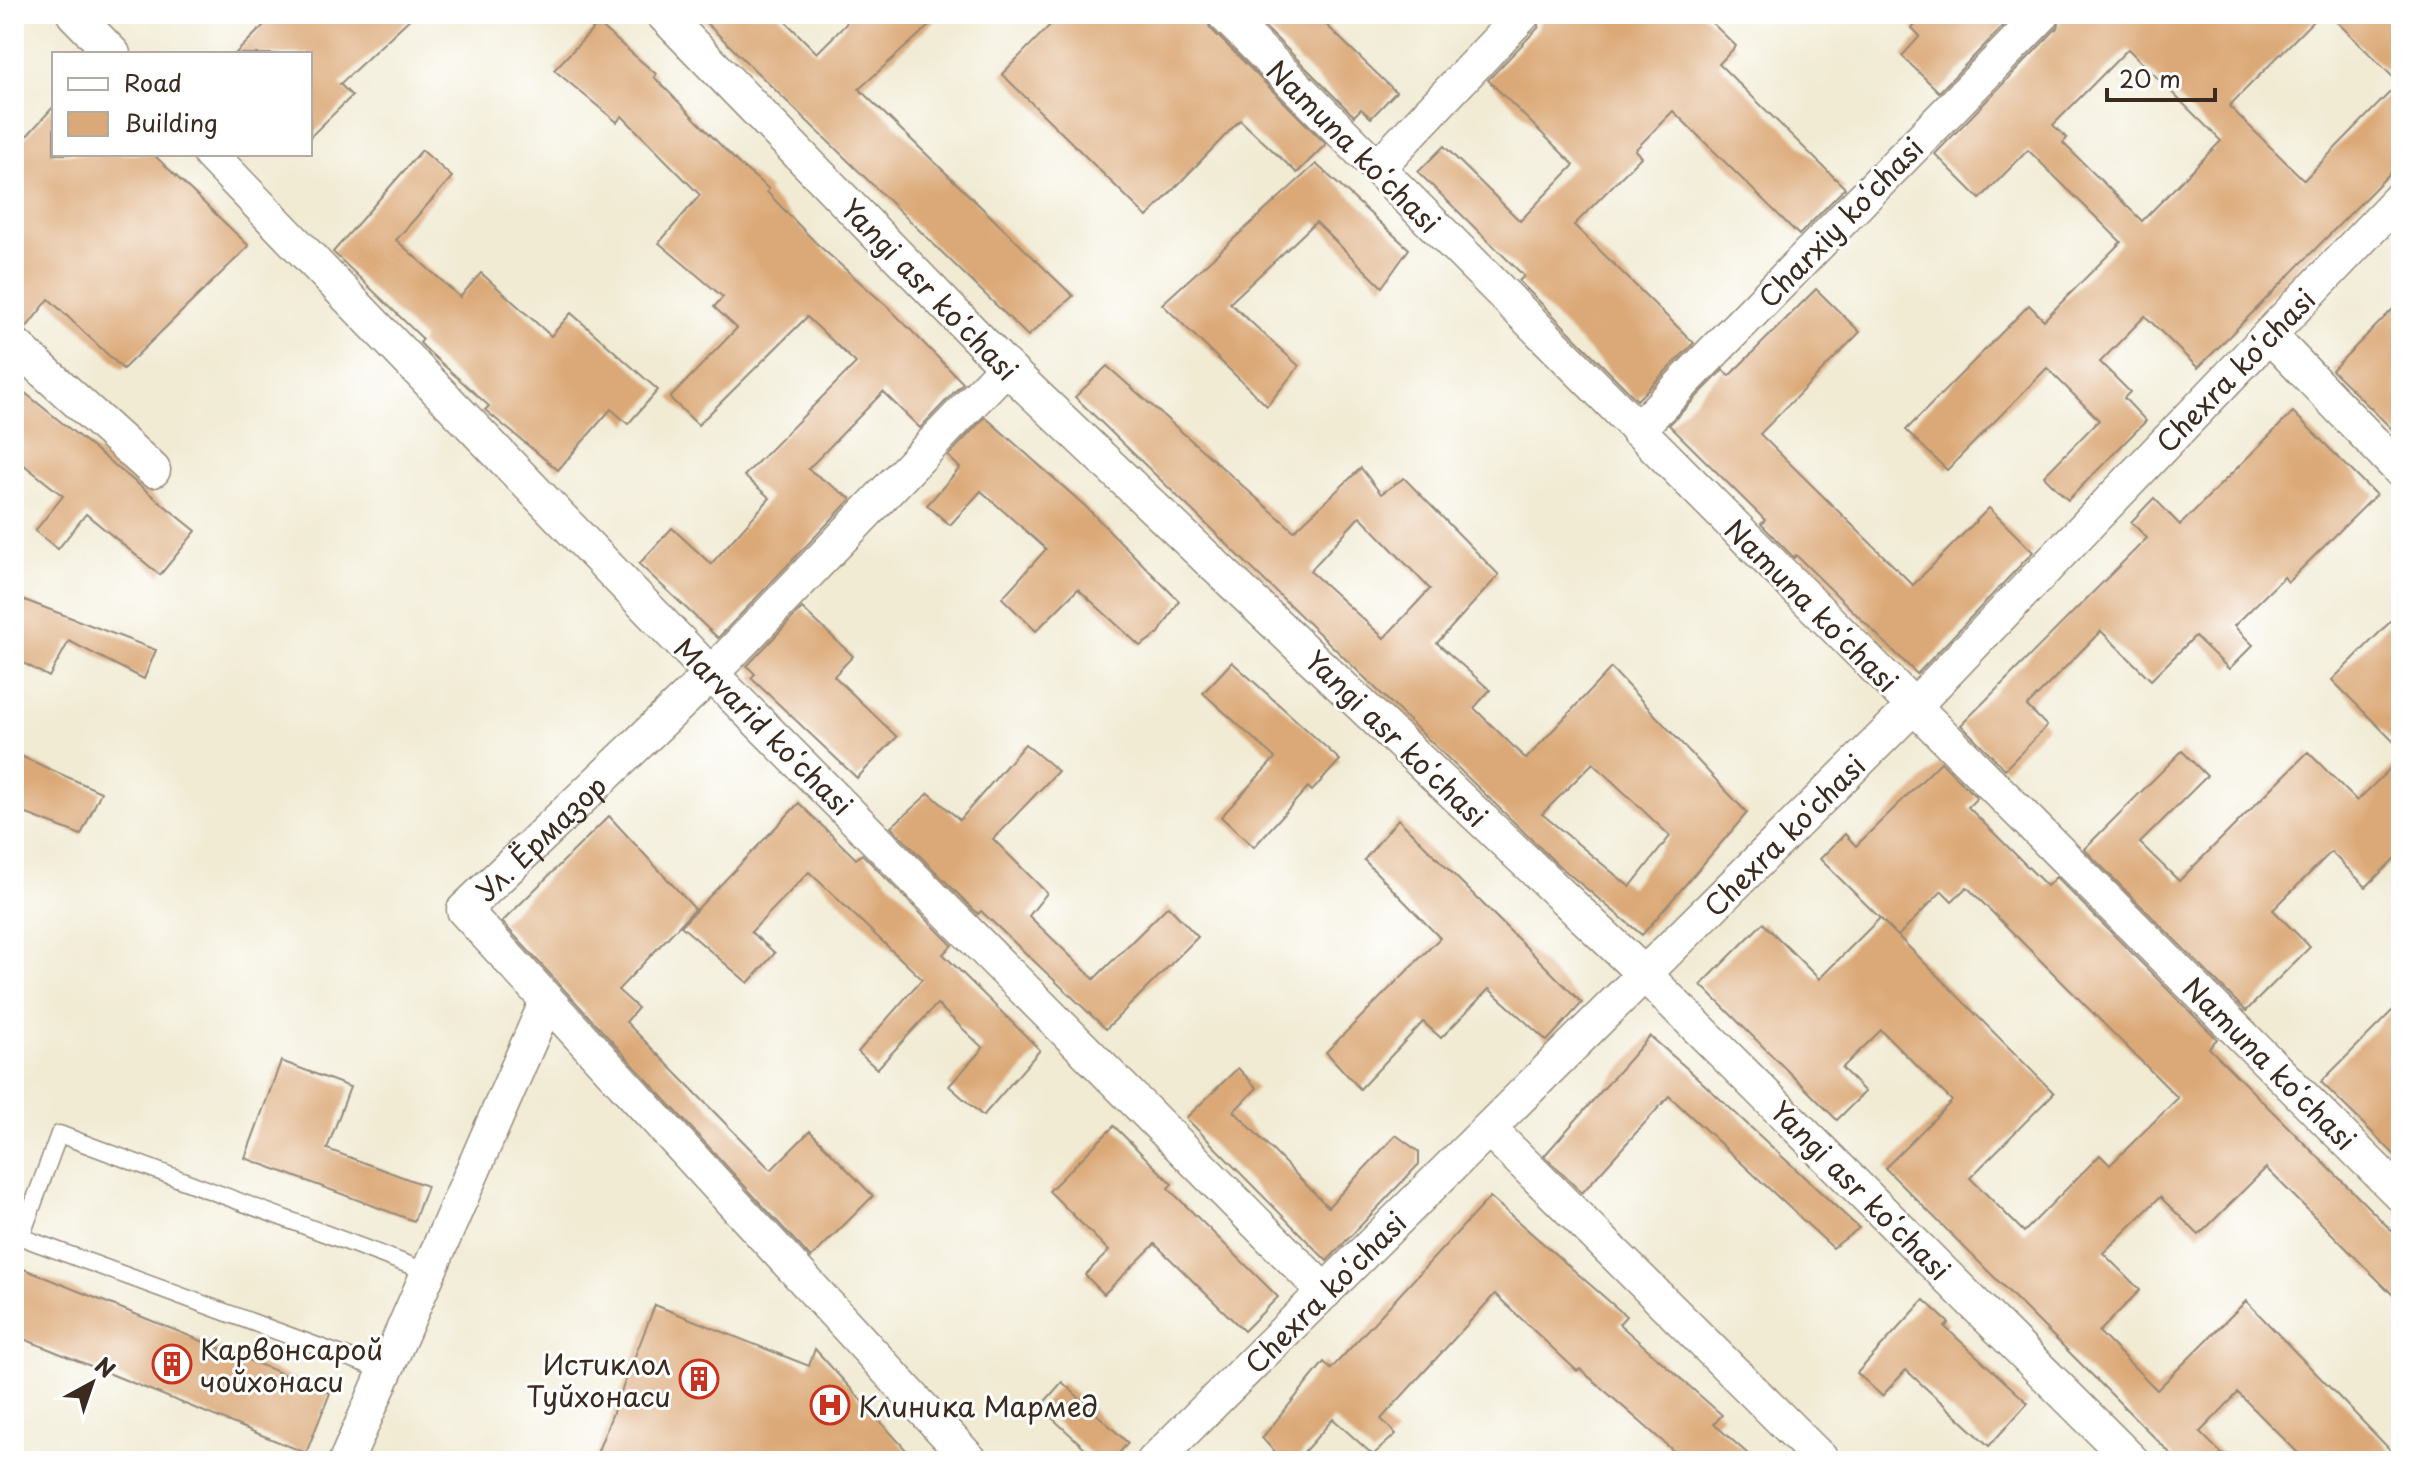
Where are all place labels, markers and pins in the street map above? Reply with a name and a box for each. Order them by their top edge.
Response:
place label: Карвонсарой чойхонаси [200,1327,383,1402]
place label: Истиклол Туйхонаси [526,1342,671,1417]
building icon: Карвонсарой чойхонаси [151,1343,193,1385]
building icon: Истиклол Туйхонаси [678,1358,720,1400]
hospital icon: Клиника Мармед [809,1384,851,1426]
place label: Клиника Мармед [858,1384,1098,1427]

